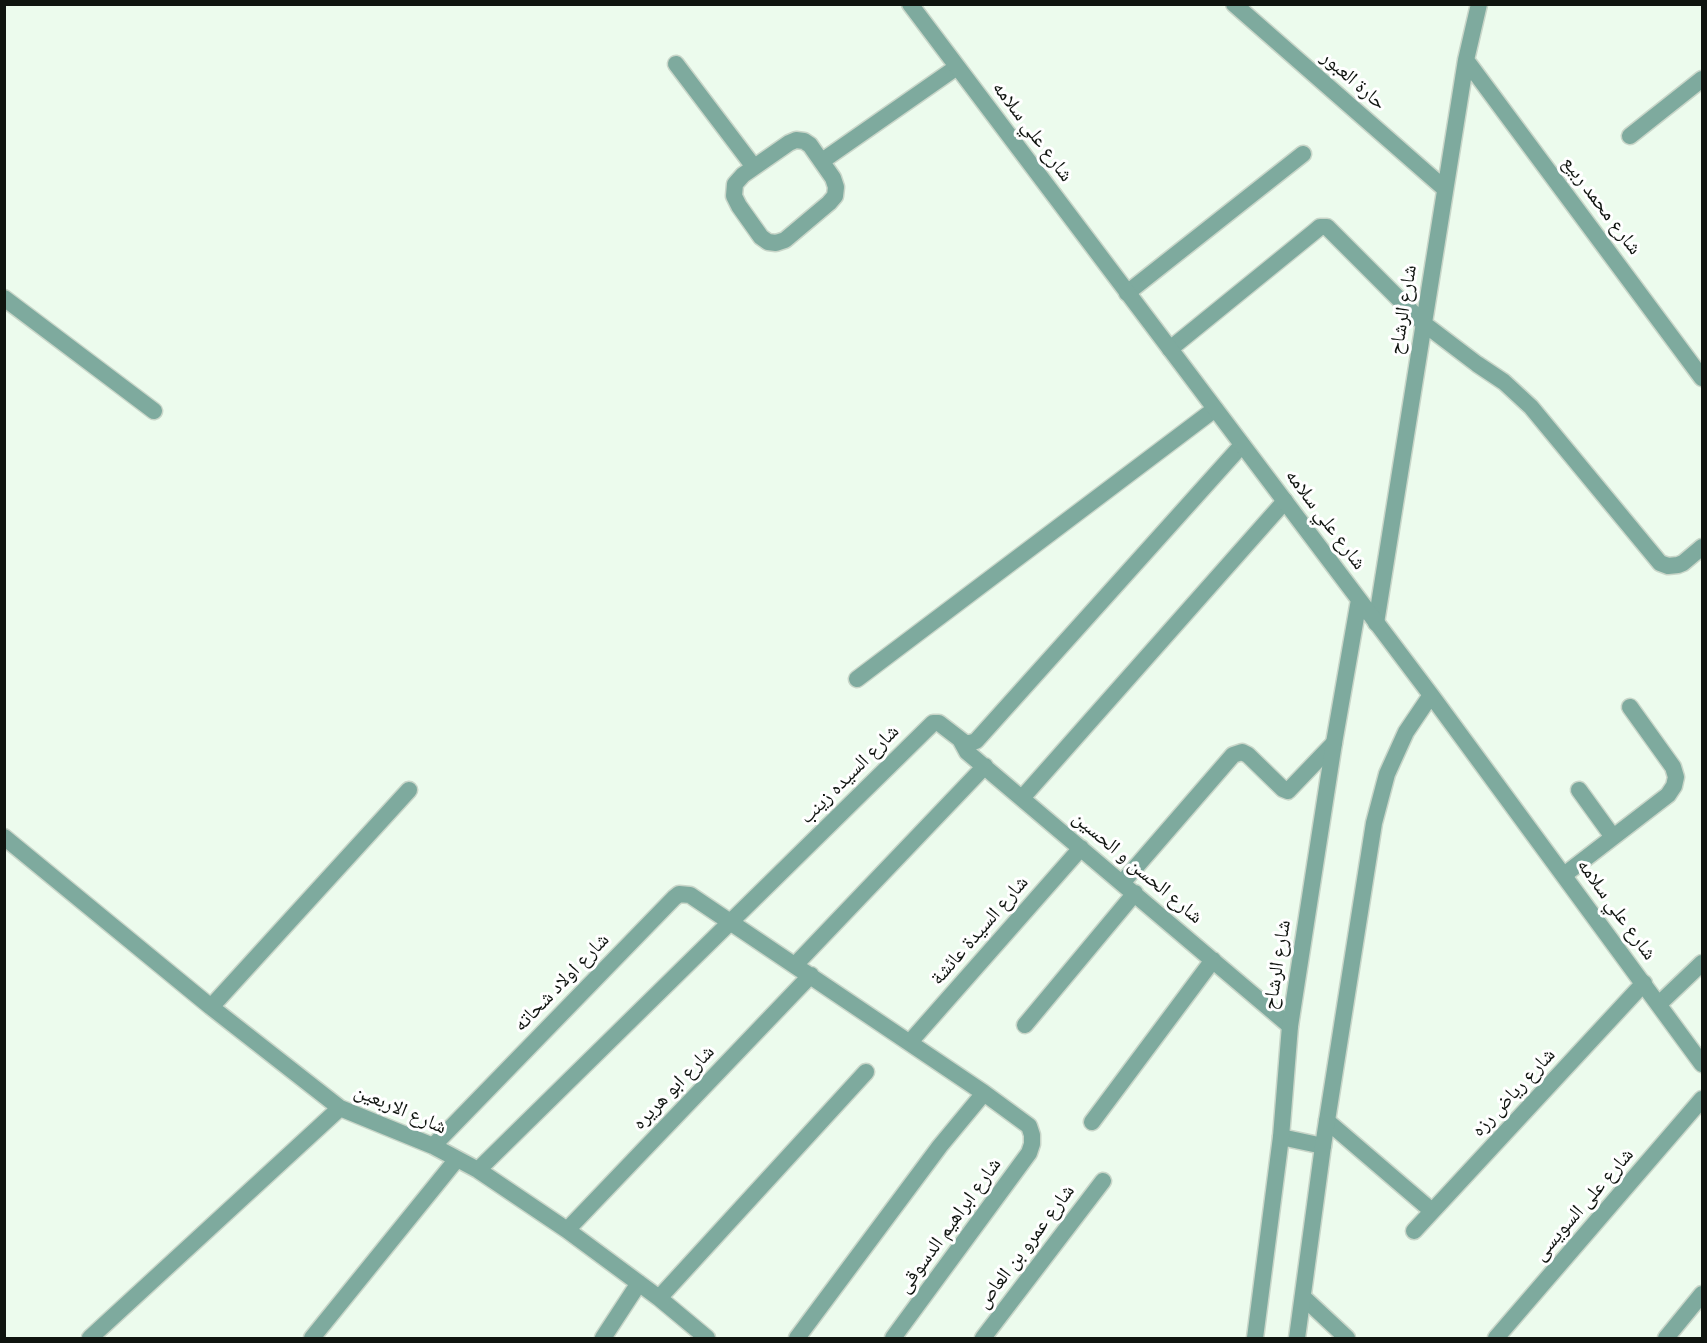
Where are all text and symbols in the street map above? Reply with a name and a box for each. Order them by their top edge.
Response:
street label: حارة العبور [1316,46,1390,116]
street label: شارع علي سلامه [986,77,1078,187]
street label: شارع محمد ربيع [1556,152,1646,260]
street label: شارع الرشاح [1385,263,1423,357]
street label: شارع علي سلامه [1279,465,1371,575]
street label: شارع السيده زينب [795,720,905,830]
street label: شارع الحسن و الحسين [1067,806,1207,930]
street label: شارع علي سلامه [1571,855,1661,965]
street label: شارع السيدة عائشة [926,871,1034,991]
street label: شارع الرشاح [1259,918,1297,1012]
street label: شارع اولاد شحاته [509,929,615,1037]
street label: شارع ابو هريره [628,1041,720,1135]
street label: شارع رياض رزه [1467,1044,1561,1142]
street label: شارع الاربعين [350,1080,450,1140]
street label: شارع على السويسى [1529,1144,1639,1266]
street label: شارع ابراهيم الدسوقى [893,1154,1007,1298]
street label: شارع عمرو بن العاص [972,1180,1080,1314]

